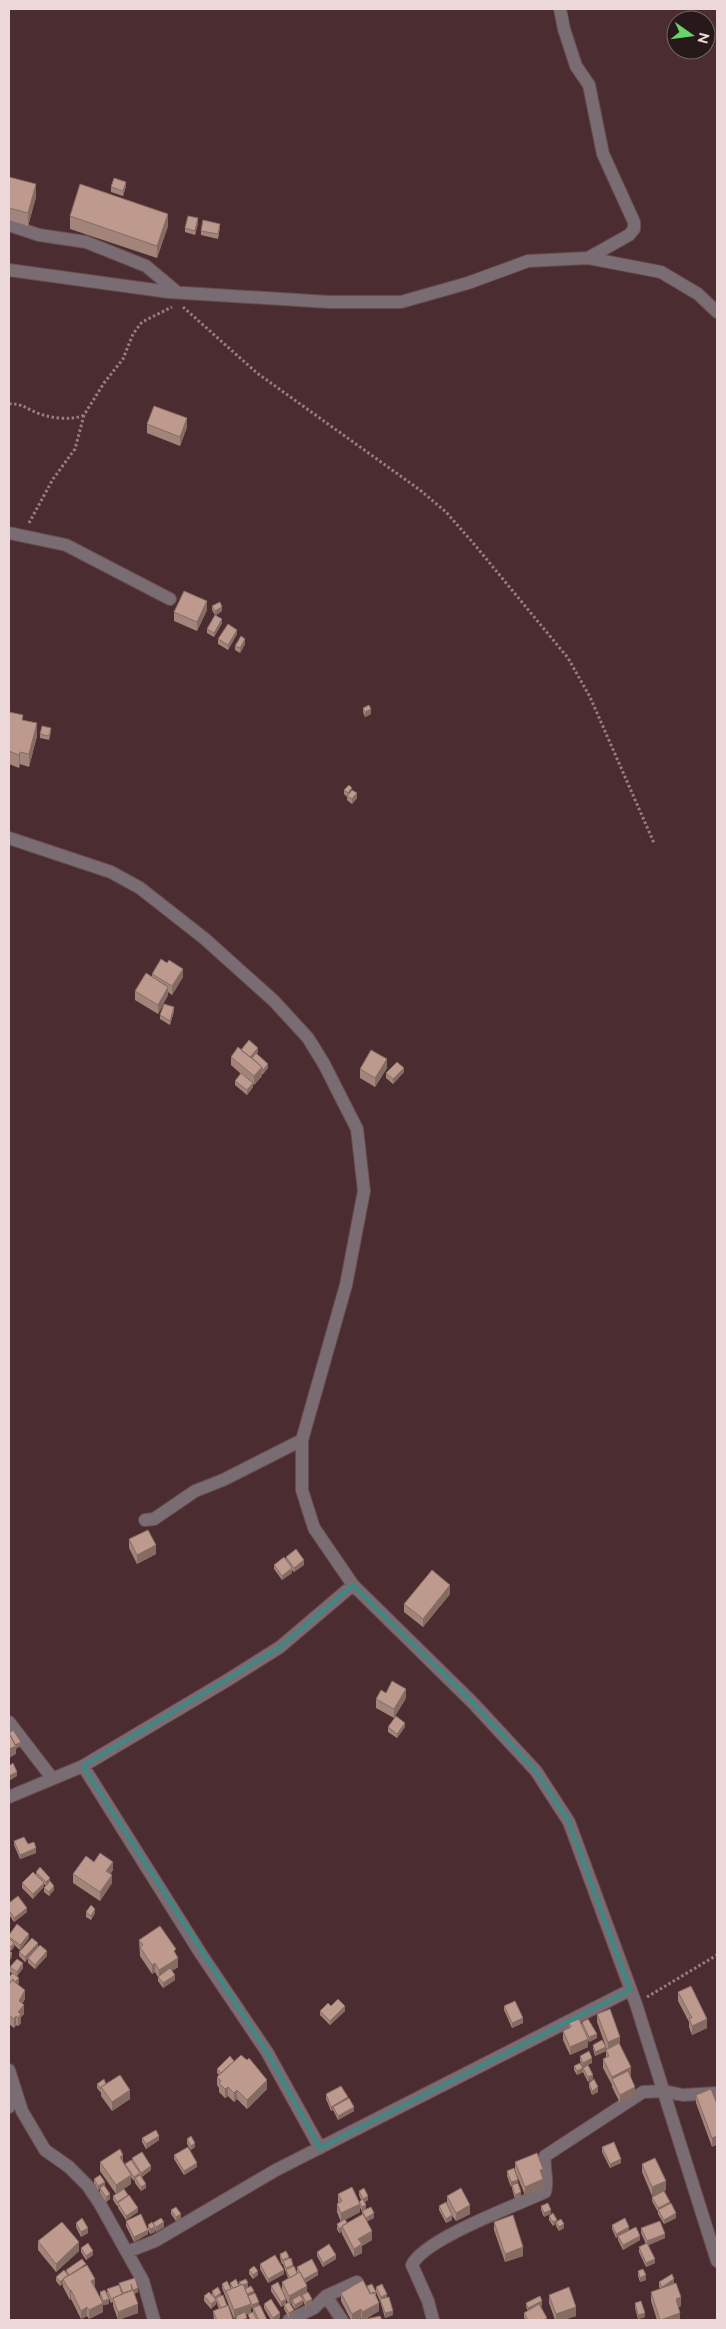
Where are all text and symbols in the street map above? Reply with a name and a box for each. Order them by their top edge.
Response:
north arrow [666,10,716,60]
text: N [695,31,713,45]

